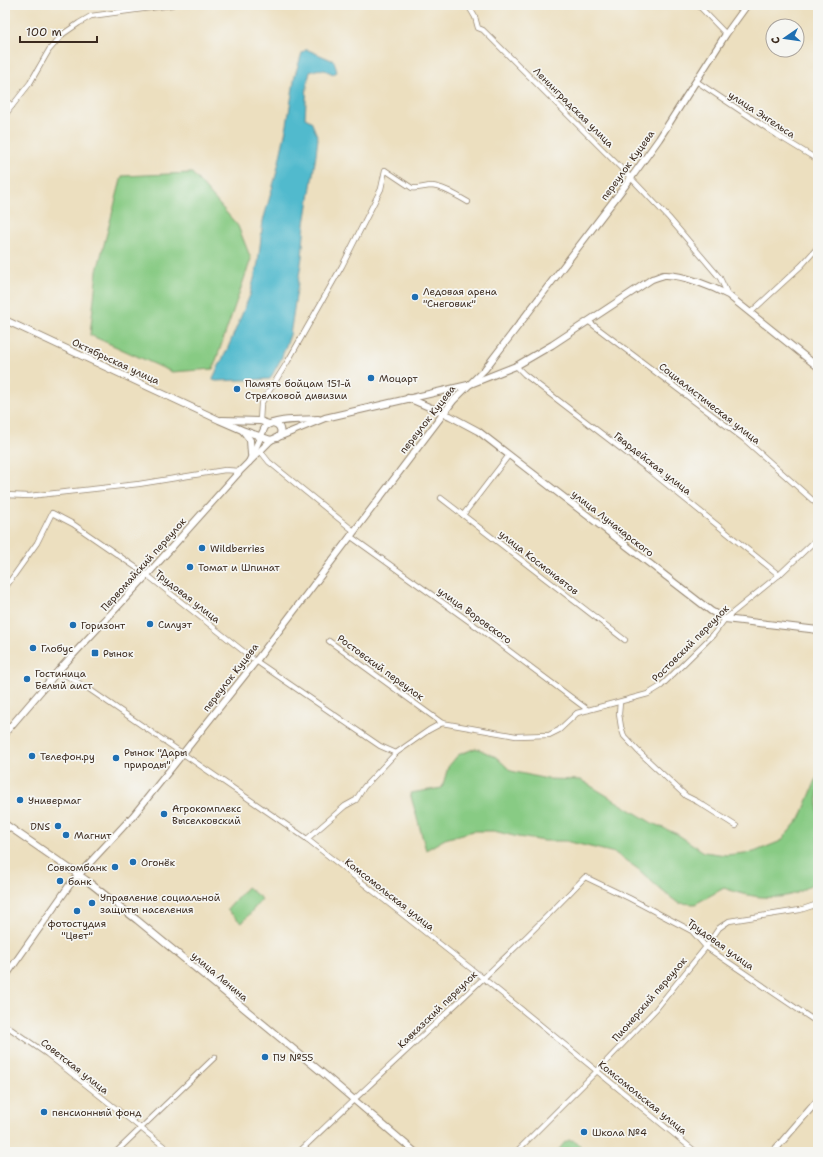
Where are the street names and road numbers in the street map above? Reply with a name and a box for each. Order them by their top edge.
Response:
street label: Ленинградская улица [531,64,617,151]
street label: улица Энгельса [726,88,798,141]
street label: переулок Куцева [598,127,658,203]
street label: Октябрьская улица [70,335,162,388]
street label: Социалистическая улица [656,360,764,447]
street label: переулок Куцева [397,382,459,456]
street label: Гвардейская улица [611,429,695,498]
street label: улица Луначарского [569,487,656,560]
street label: Первомайский переулок [98,514,189,614]
street label: улица Космонавтов [496,527,581,598]
street label: Трудовая улица [152,567,224,626]
street label: улица Воровского [435,584,514,647]
street label: Ростовский переулок [649,601,732,685]
street label: Ростовский переулок [335,632,427,704]
street label: переулок Куцева [200,640,262,714]
street label: Комсомольская улица [342,855,438,934]
street label: Трудовая улица [685,916,757,973]
street label: улица Ленина [189,949,251,1004]
street label: Пионерский переулок [609,954,690,1044]
street label: Кавказский переулок [395,967,480,1051]
street label: Советская улица [38,1036,112,1097]
street label: Комсомольская улица [596,1058,690,1138]

